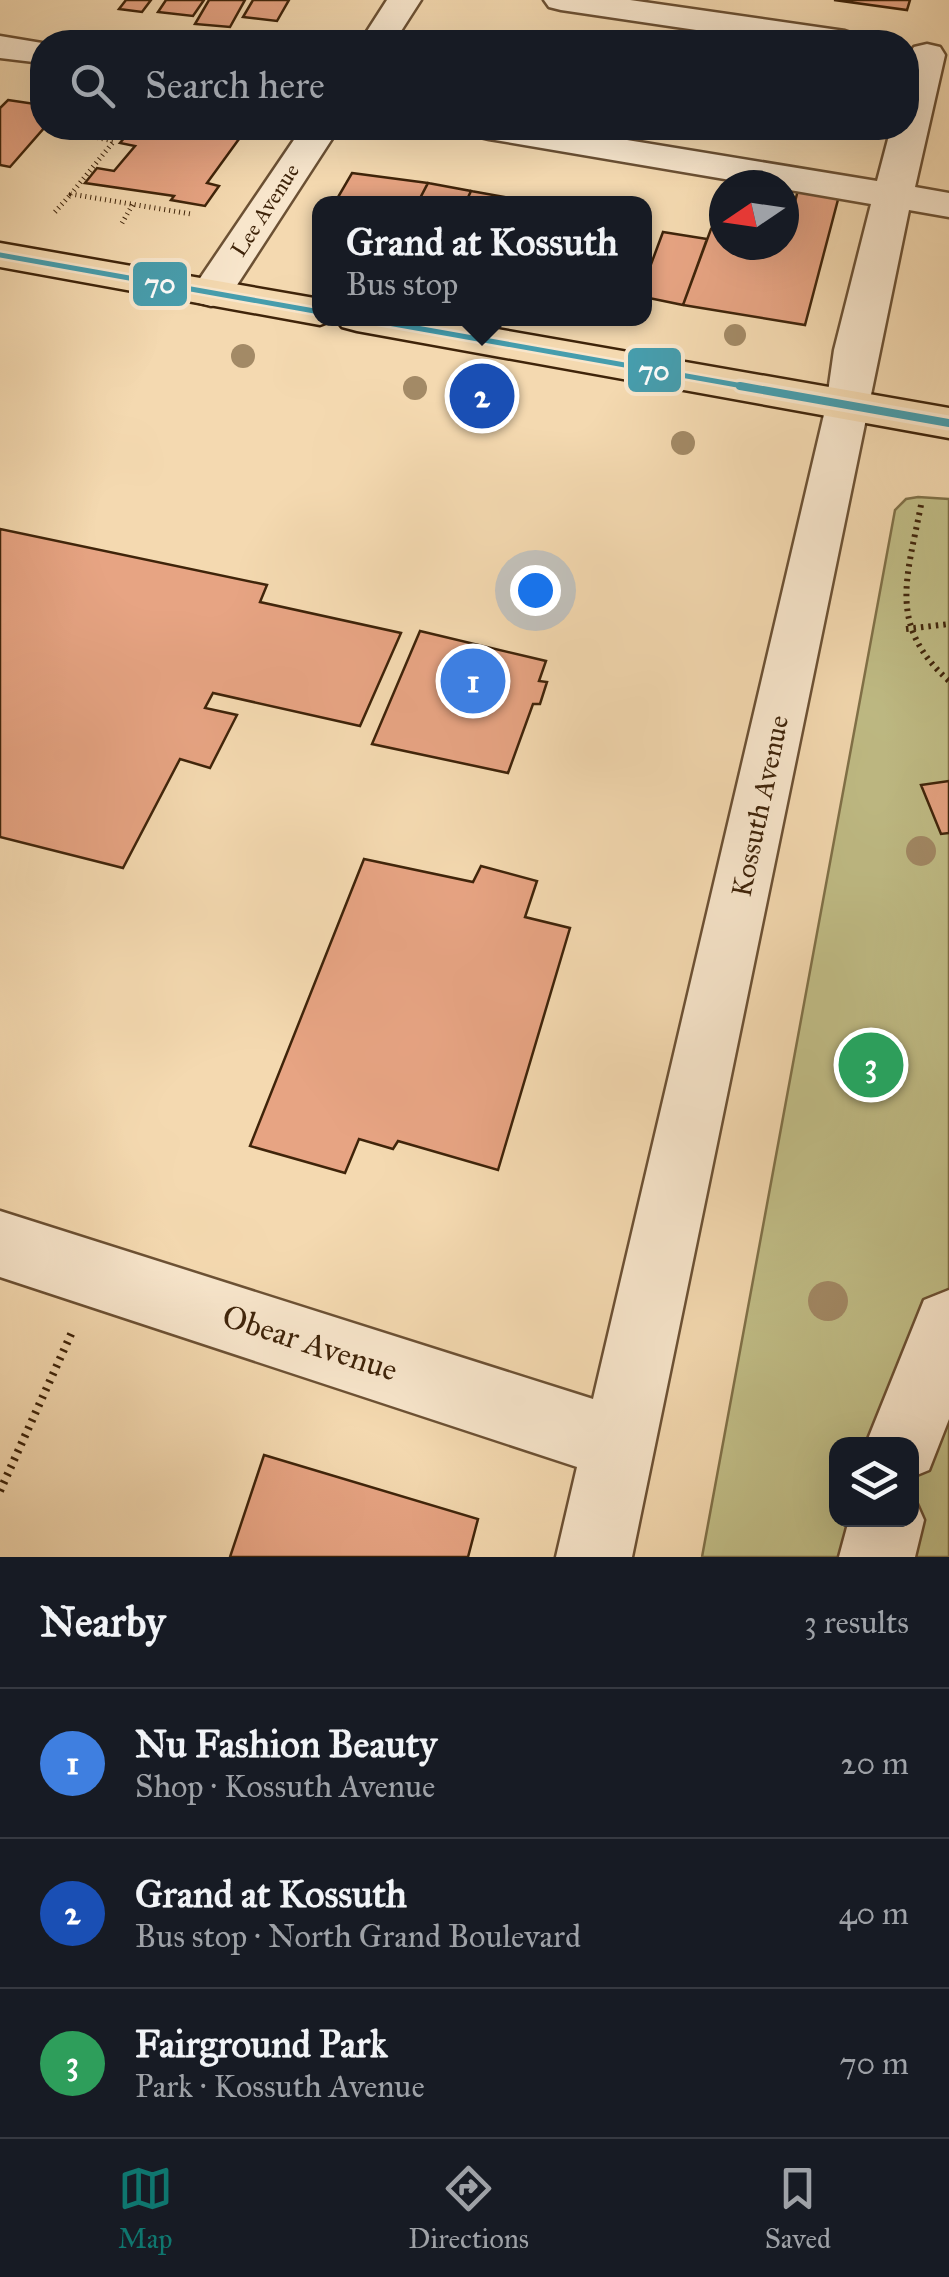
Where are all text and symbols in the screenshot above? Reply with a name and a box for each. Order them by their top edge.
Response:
search box [30,30,919,140]
icon: search [65,58,120,113]
text: Search here [145,62,325,108]
street label: Lee Avenue [225,158,305,262]
north arrow [709,170,799,260]
popup [312,196,652,326]
text: Grand at Kossuth [346,219,618,265]
line badge: 70 [131,260,189,308]
text: Bus stop [346,265,458,304]
text: 70 [144,266,176,301]
line badge: 70 [626,346,683,394]
text: 70 [638,353,670,388]
pin: 2 [450,358,514,434]
your location [510,565,561,616]
pin: 1 [440,644,506,718]
street label: Kossuth Avenue [724,712,796,900]
pin: 3 [838,1028,904,1102]
street label: Obear Avenue [218,1296,402,1390]
map controls [829,1437,919,1527]
button: layers [829,1437,919,1527]
text: Nearby [40,1596,165,1648]
text: 3 results [804,1603,909,1642]
text: Nu Fashion Beauty [135,1721,437,1767]
text: 1 [66,1744,79,1783]
text: 20 m [841,1744,909,1783]
text: Shop · Kossuth Avenue [135,1767,435,1806]
text: Grand at Kossuth [135,1871,407,1917]
text: 2 [65,1894,80,1933]
text: 40 m [839,1894,909,1933]
text: Bus stop · North Grand Boulevard [135,1917,581,1956]
text: Fairground Park [135,2021,388,2067]
text: 3 [66,2044,79,2083]
text: 70 m [840,2044,909,2083]
text: Park · Kossuth Avenue [135,2067,425,2106]
tab: Map [118,2161,173,2256]
tab: Directions [408,2161,529,2256]
tab: Saved [765,2161,831,2256]

